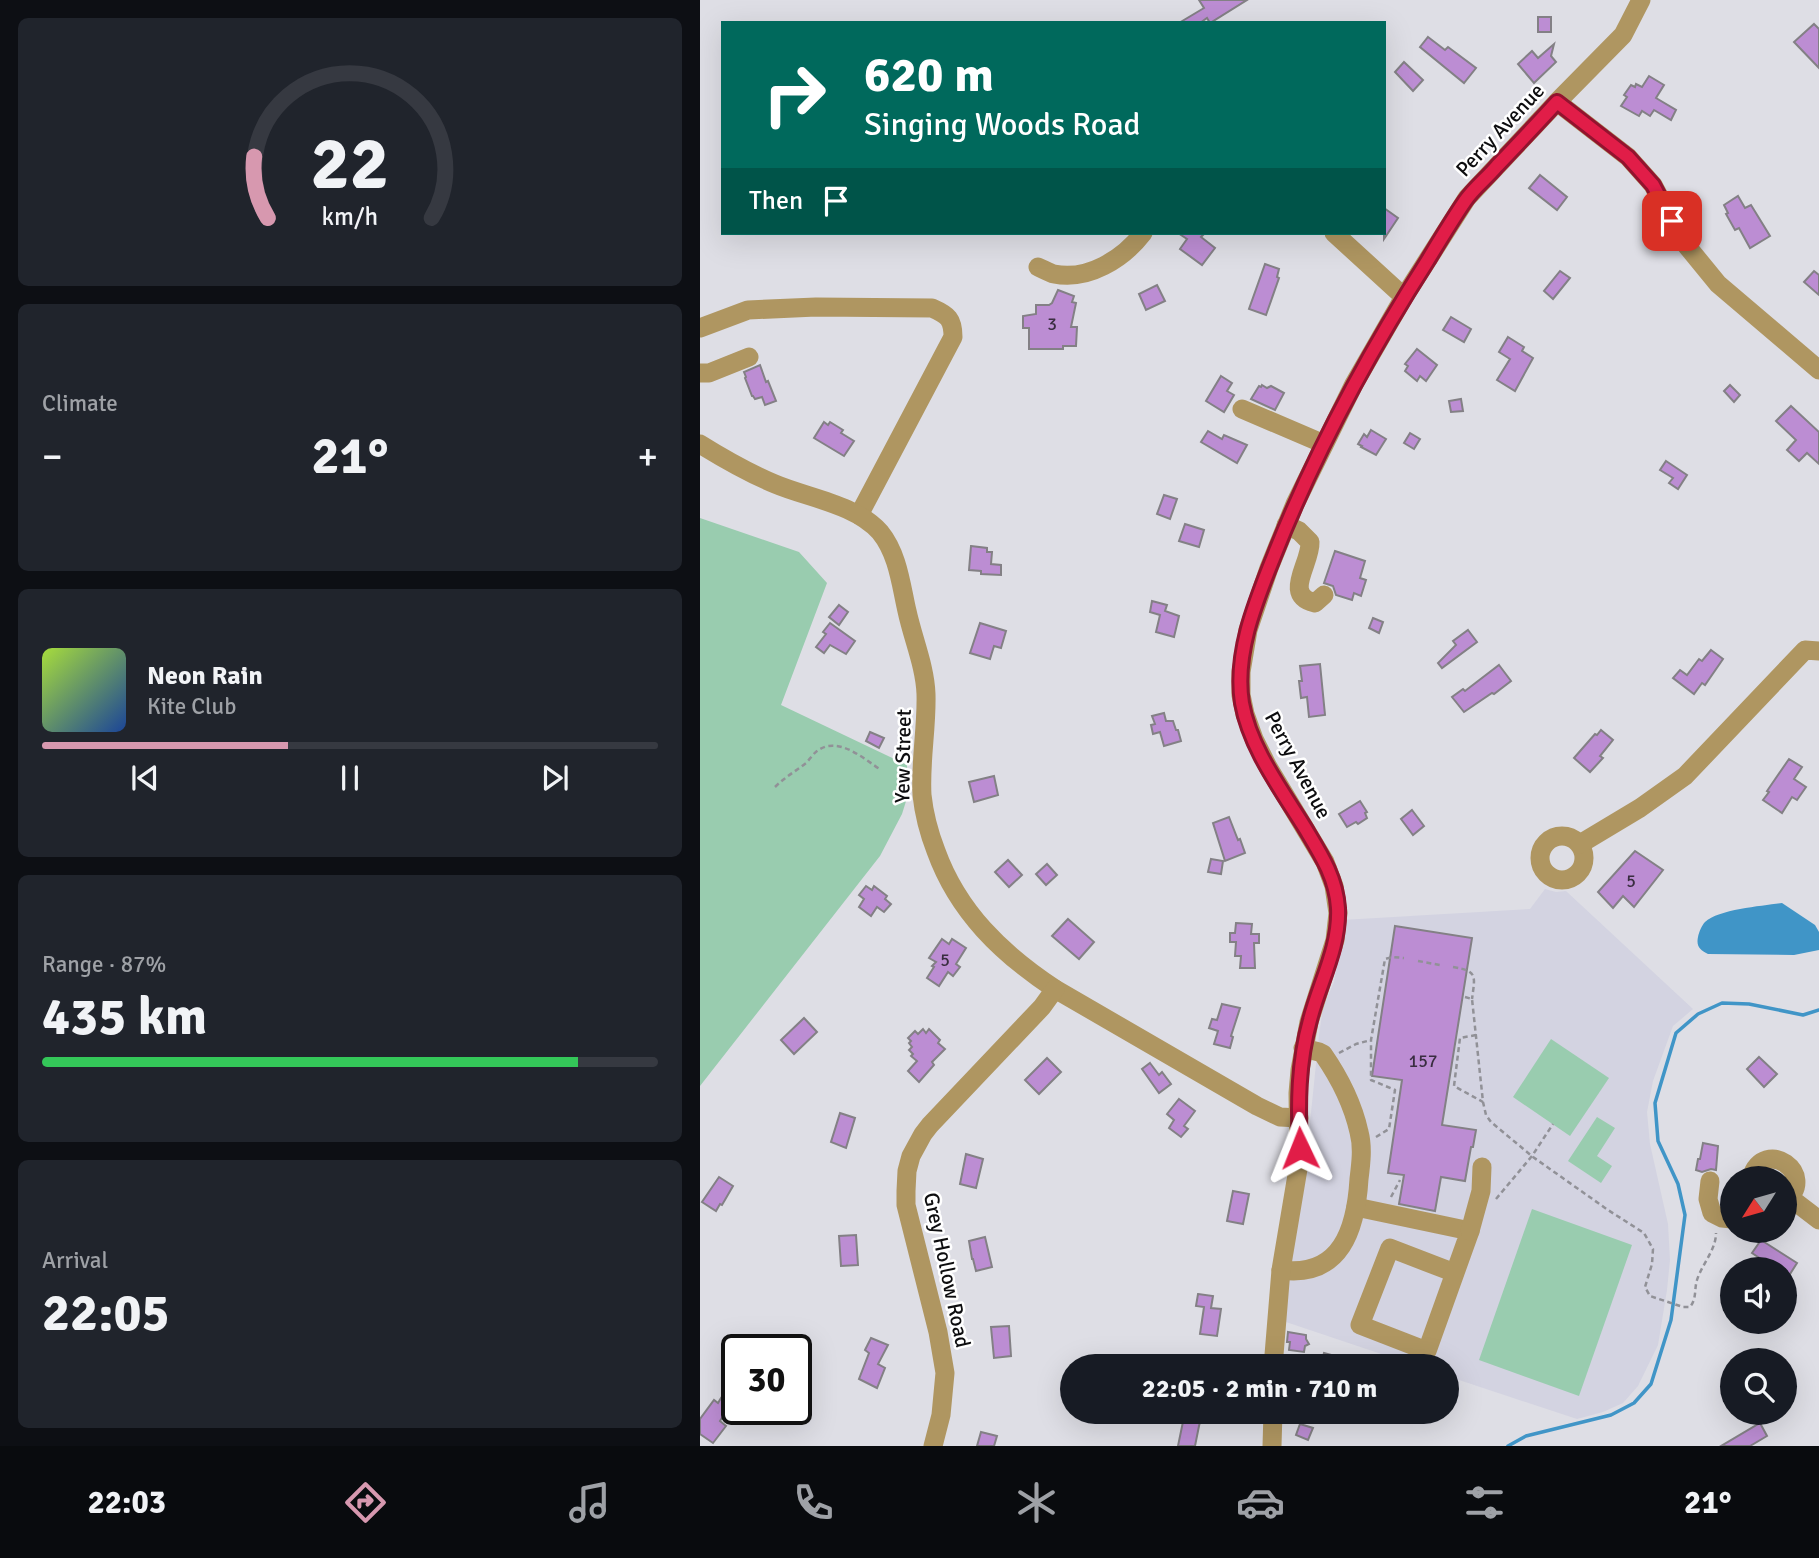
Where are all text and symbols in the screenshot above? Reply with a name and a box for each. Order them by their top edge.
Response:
text: 620 m [864,45,994,105]
icon: right [749,49,840,140]
street label: Perry Avenue [1450,78,1550,182]
text: Singing Woods Road [864,105,1140,144]
text: 22 [311,120,389,209]
icon: arrive [817,182,855,220]
text: Then [749,185,803,217]
pin [1642,191,1702,251]
text: km/h [322,201,378,232]
icon: arrive [1653,202,1691,240]
house number: 3 [1047,313,1057,335]
text: Climate [42,389,118,418]
text: 21° [312,424,388,488]
text: − [42,433,63,480]
text: + [637,433,658,480]
text: Neon Rain [147,660,263,692]
text: Kite Club [147,692,236,721]
street label: Perry Avenue [1259,707,1337,823]
street label: Yew Street [889,709,917,803]
icon: previous [126,759,164,797]
icon: pause [331,759,369,797]
icon: next [536,759,574,797]
house number: 5 [1626,870,1636,892]
house number: 5 [940,949,950,971]
text: Range · 87% [42,950,166,979]
text: 435 km [42,985,207,1049]
house number: 157 [1408,1050,1438,1072]
position arrow [1263,1111,1337,1185]
north arrow [1720,1166,1797,1242]
map controls [1720,1166,1797,1425]
street label: Grey Hollow Road [918,1190,976,1350]
text: Arrival [42,1246,108,1275]
button: sound [1720,1257,1797,1334]
text: 22:05 [42,1281,170,1345]
speed limit sign: 30 [721,1334,812,1425]
button: search [1720,1348,1797,1425]
text: 22:05 · 2 min · 710 m [1142,1373,1377,1405]
icon: directions [341,1478,390,1527]
icon: music [565,1478,614,1527]
icon: phone [789,1478,838,1527]
icon: climate [1012,1478,1061,1527]
icon: car [1236,1478,1285,1527]
icon: filters [1460,1478,1509,1527]
text: 22:03 [87,1483,166,1522]
text: 21° [1684,1483,1731,1522]

